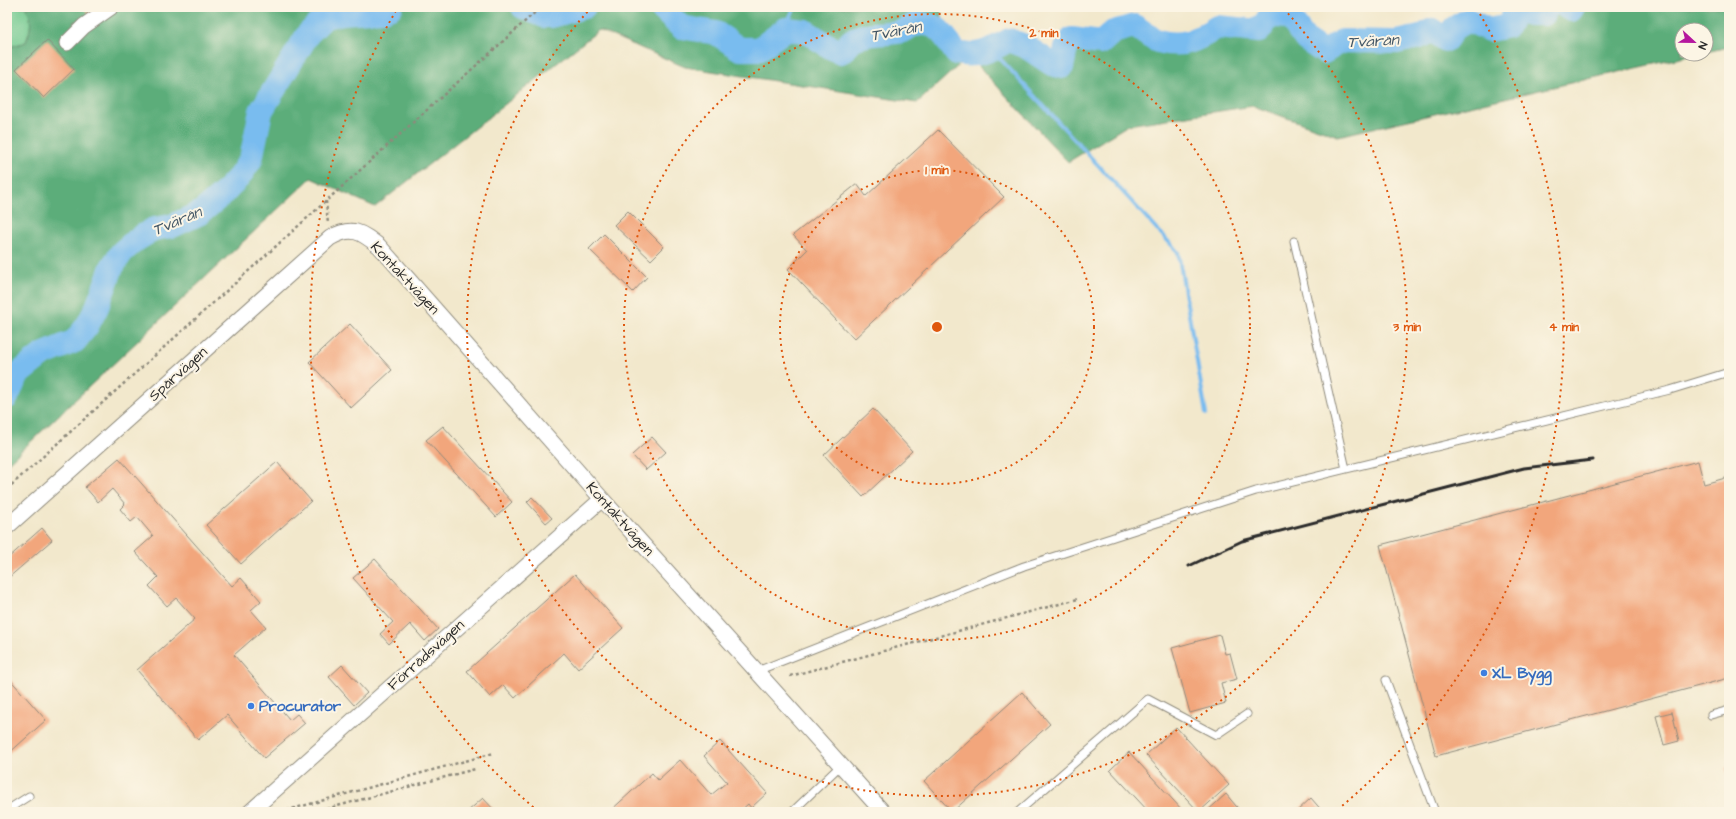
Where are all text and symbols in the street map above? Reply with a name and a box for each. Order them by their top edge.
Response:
water label: Tvärån [869,15,925,47]
north arrow [1674,22,1714,62]
text: 2 min [1029,25,1058,42]
water label: Tvärån [1347,29,1401,53]
text: N [1695,40,1711,52]
text: 1 min [925,162,949,179]
water label: Tvärån [149,200,207,241]
street label: Kontaktvägen [365,237,445,320]
text: 3 min [1392,319,1421,336]
text: 4 min [1549,319,1579,336]
centre of rings [930,320,944,334]
street label: Spårvägen [144,342,213,407]
street label: Kontaktvägen [580,478,659,562]
street label: Förrådsvägen [383,614,470,696]
place label: XL Bygg [1492,663,1552,686]
marker: XL Bygg [1479,668,1489,678]
place label: Procurator [259,696,342,717]
marker: Procurator [246,701,256,711]

